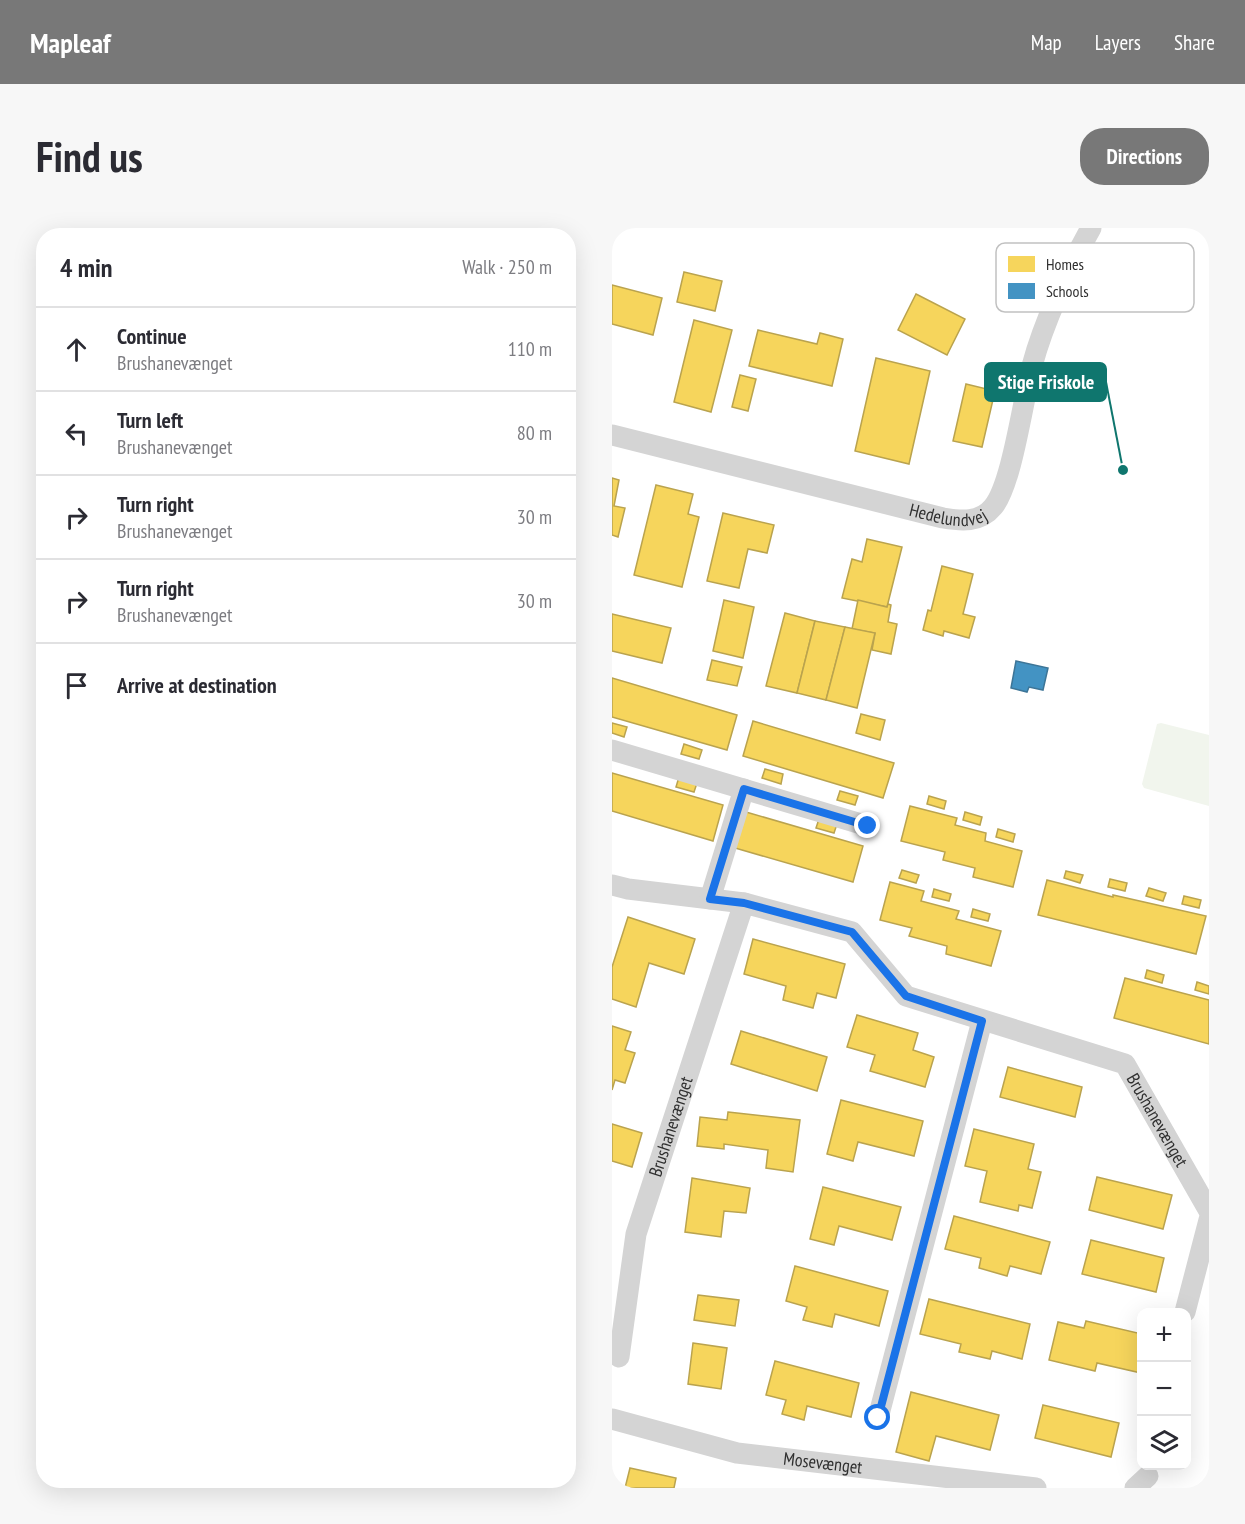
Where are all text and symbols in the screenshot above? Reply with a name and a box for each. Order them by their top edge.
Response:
text: Mapleaf [30,24,111,61]
text: Map [1031,29,1062,56]
text: Layers [1095,29,1141,56]
text: Share [1174,29,1215,56]
button: Directions [1080,128,1209,185]
text: Find us [36,129,143,184]
legend [996,243,1194,312]
text: 4 min [60,251,113,284]
text: Walk · 250 m [462,254,552,280]
text: Homes [1046,254,1084,274]
text: Schools [1046,281,1089,301]
text: Continue [117,322,187,350]
icon: ahead [60,333,93,366]
text: 110 m [508,336,552,362]
text: Brushanevænget [117,350,233,376]
callout: Stige Friskole [985,363,1106,401]
text: Stige Friskole [998,369,1094,395]
text: Turn left [117,406,183,434]
icon: left [60,417,93,450]
text: 80 m [517,420,552,446]
text: Brushanevænget [117,434,233,460]
text: Turn right [117,490,194,518]
street label: Hedelundvej [907,498,991,531]
icon: right [60,501,93,534]
text: 30 m [517,504,552,530]
text: Brushanevænget [117,518,233,544]
text: Turn right [117,574,194,602]
icon: right [60,585,93,618]
text: 30 m [517,588,552,614]
text: Brushanevænget [117,602,233,628]
icon: arrive [60,669,93,702]
text: Arrive at destination [117,671,277,699]
route end [854,812,880,838]
street label: Brushanevænget [1122,1069,1193,1171]
street label: Brushanevænget [643,1073,698,1180]
map controls [1137,1308,1191,1470]
button: + [1137,1308,1191,1362]
button: − [1137,1362,1191,1416]
route start [864,1404,890,1430]
button: layers [1137,1416,1191,1470]
street label: Mosevænget [782,1447,864,1479]

